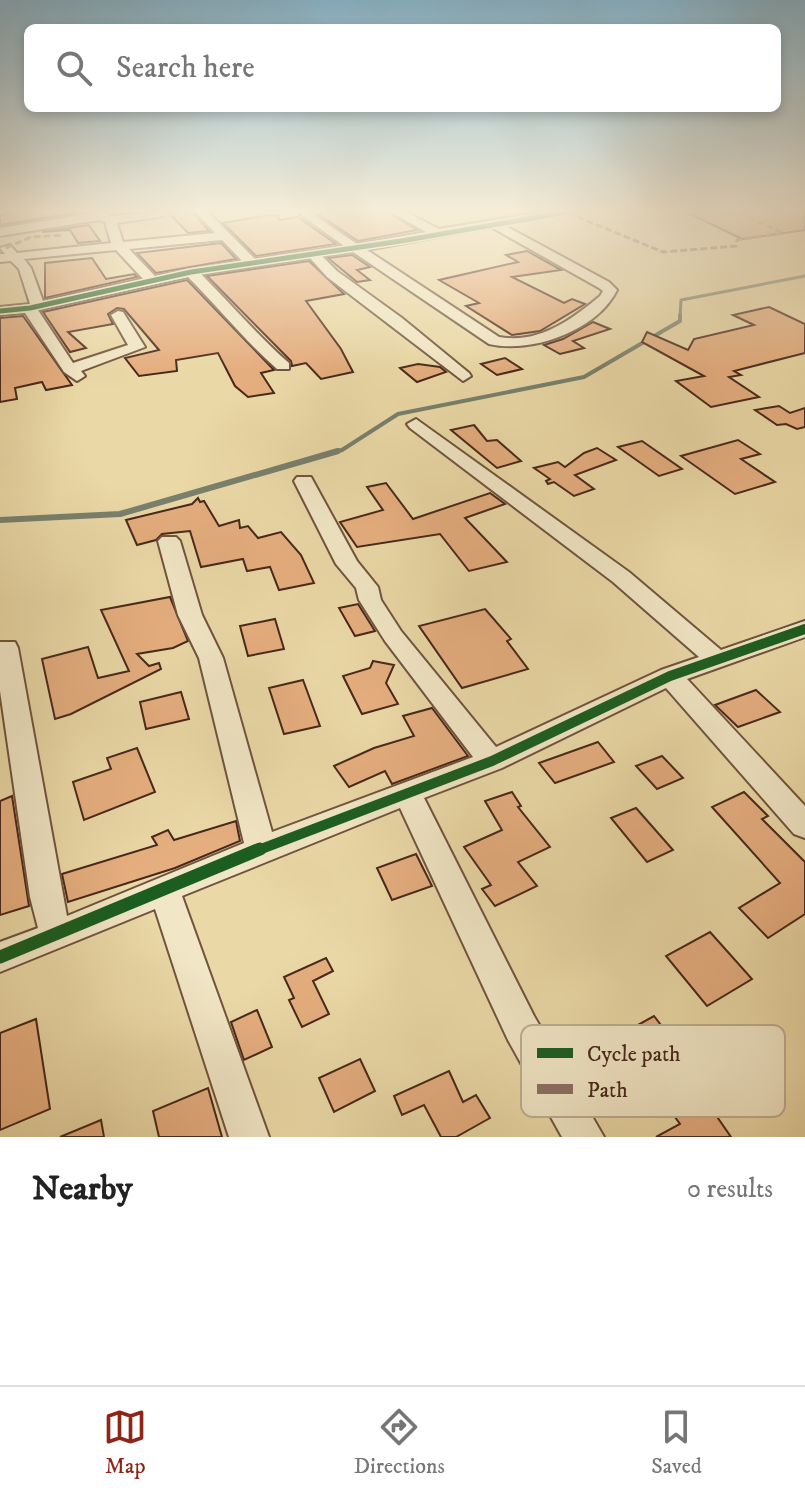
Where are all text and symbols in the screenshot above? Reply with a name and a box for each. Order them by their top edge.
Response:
search box [24,24,781,112]
icon: search [52,46,96,90]
text: Search here [116,50,255,87]
legend [521,1025,785,1117]
text: Cycle path [587,1041,681,1068]
text: Path [587,1077,628,1104]
text: Nearby [32,1168,133,1210]
text: 0 results [687,1173,773,1206]
tab: Map [103,1405,147,1480]
tab: Directions [354,1405,445,1480]
tab: Saved [651,1405,702,1480]

